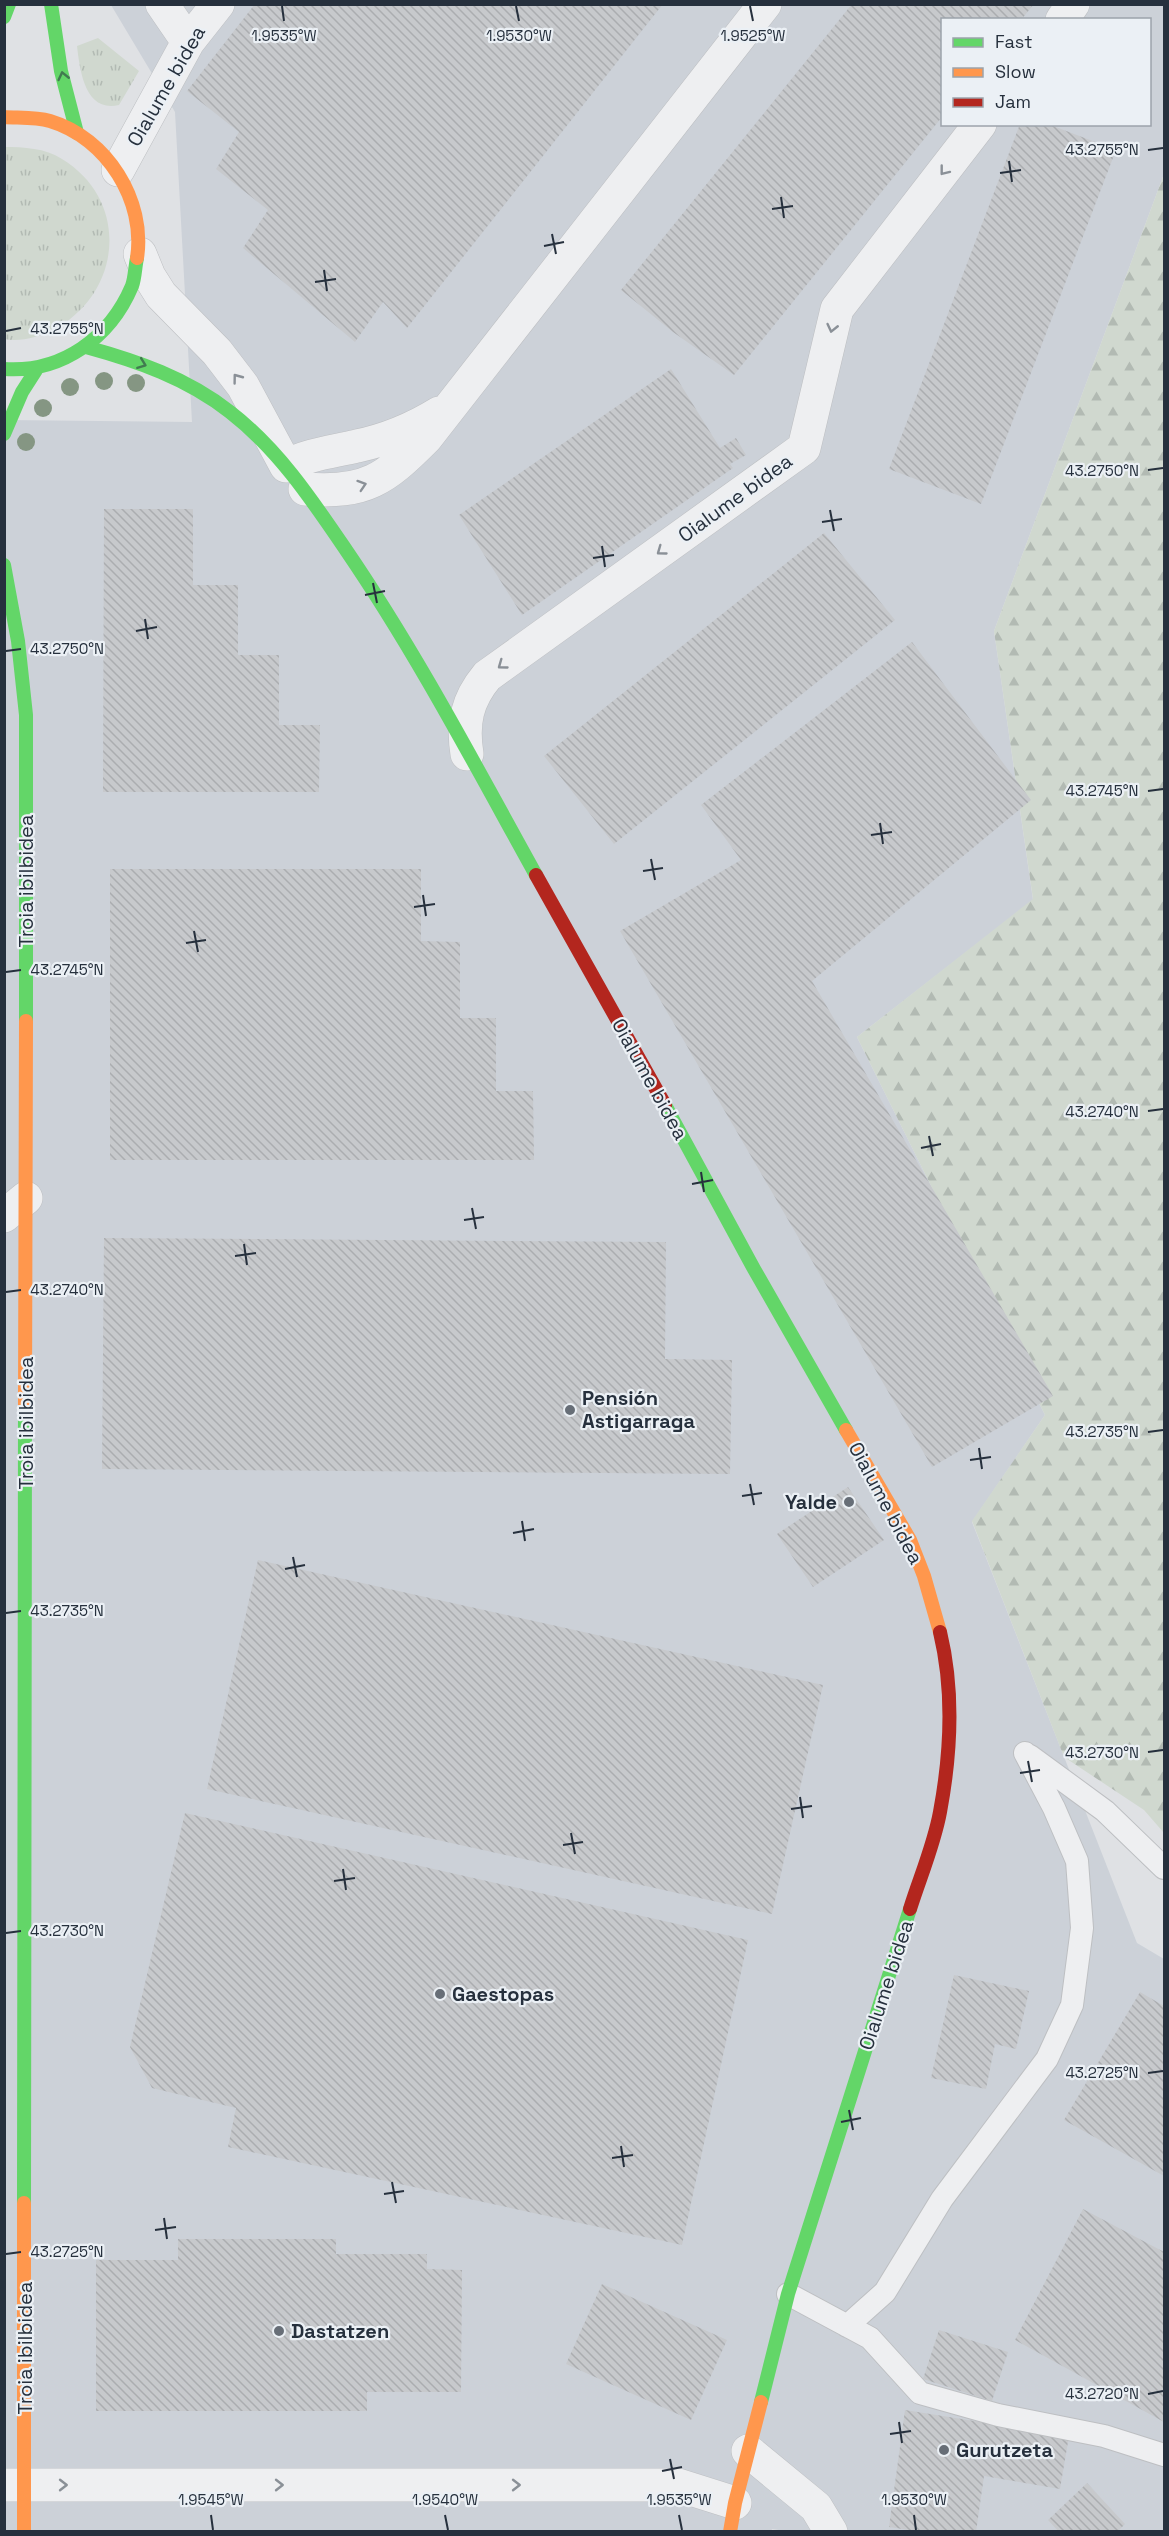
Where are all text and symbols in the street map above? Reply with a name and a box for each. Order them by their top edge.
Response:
legend [941,18,1151,126]
street label: Oialume bidea [121,21,211,151]
text: 1.9535°W [251,26,317,45]
text: 1.9530°W [486,26,552,45]
text: 1.9525°W [721,26,785,45]
text: Fast [995,30,1032,53]
text: Slow [995,60,1036,83]
one-way arrow [57,71,70,81]
text: Jam [995,90,1031,113]
text: 43.2755°N [1065,140,1139,159]
one-way arrow [941,164,952,175]
text: 43.2755°N [30,319,104,338]
one-way arrow [827,323,840,333]
one-way arrow [136,357,147,369]
one-way arrow [233,374,244,385]
street label: Oialume bidea [673,448,797,548]
text: 43.2750°N [1065,461,1139,480]
one-way arrow [356,480,367,492]
one-way arrow [656,544,667,555]
text: 43.2750°N [30,639,104,658]
one-way arrow [498,658,509,669]
text: 43.2745°N [1066,781,1138,800]
street label: Troia ibilbidea [13,815,39,947]
text: 43.2745°N [31,960,103,979]
street label: Oialume bidea [606,1014,694,1144]
text: 43.2740°N [1065,1102,1139,1121]
text: 43.2740°N [30,1280,104,1299]
street label: Troia ibilbidea [13,1357,39,1489]
place label: Pensión Astigarraga [582,1385,695,1434]
marker: Pensión Astigarraga [563,1403,577,1417]
text: 43.2735°N [1065,1422,1139,1441]
street label: Oialume bidea [843,1437,929,1569]
place label: Yalde [785,1489,837,1515]
marker: Yalde [842,1495,856,1509]
text: 43.2735°N [30,1601,104,1620]
text: 43.2730°N [1065,1743,1139,1762]
street label: Oialume bidea [853,1917,919,2053]
text: 43.2730°N [30,1921,104,1940]
place label: Gaestopas [452,1981,554,2007]
marker: Gaestopas [433,1987,447,2001]
text: 43.2725°N [1065,2063,1139,2082]
text: 43.2725°N [30,2242,104,2261]
street label: Troia ibilbidea [12,2282,38,2414]
place label: Dastatzen [291,2318,389,2344]
marker: Dastatzen [272,2324,286,2338]
text: 43.2720°N [1065,2384,1139,2403]
place label: Gurutzeta [956,2437,1053,2463]
marker: Gurutzeta [937,2443,951,2457]
one-way arrow [58,2479,67,2491]
one-way arrow [274,2479,283,2491]
one-way arrow [511,2479,520,2491]
text: 1.9545°W [178,2490,244,2509]
text: 1.9540°W [412,2490,478,2509]
text: 1.9535°W [646,2490,712,2509]
text: 1.9530°W [881,2490,947,2509]

